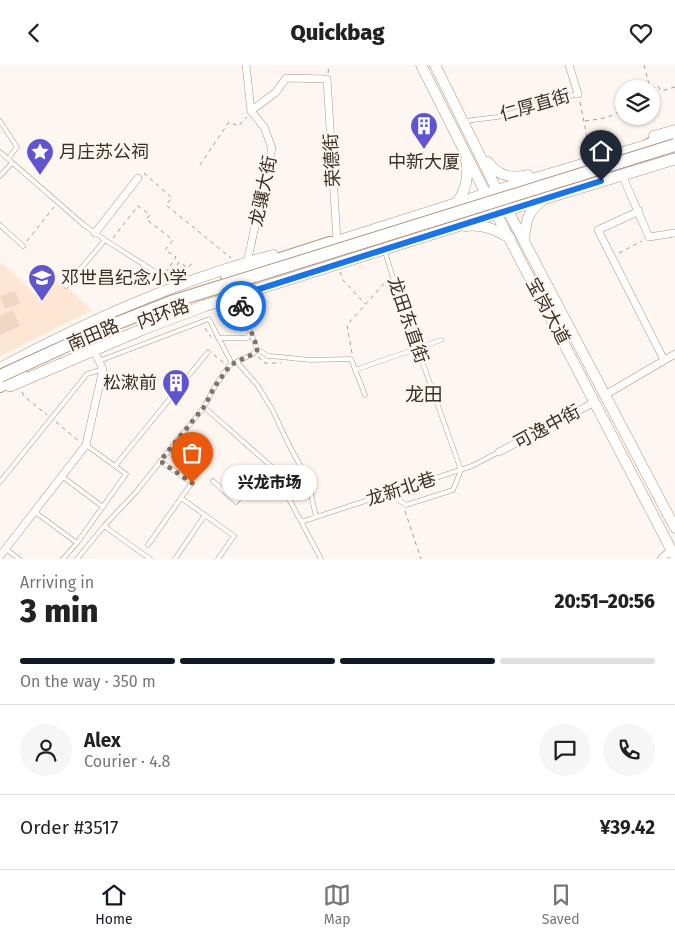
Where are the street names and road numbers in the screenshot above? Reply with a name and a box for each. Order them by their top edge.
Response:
street label: 仁厚直街 [497,85,573,125]
street label: 荣德街 [320,132,344,188]
street label: 龙骧大街 [245,153,281,229]
street label: 龙田东直街 [383,274,433,366]
street label: 宝岗大道 [521,274,575,348]
street label: 内环路 [134,294,192,334]
street label: 南田路 [64,314,122,356]
street label: 可逸中街 [510,400,584,454]
street label: 龙新北巷 [363,467,439,511]

